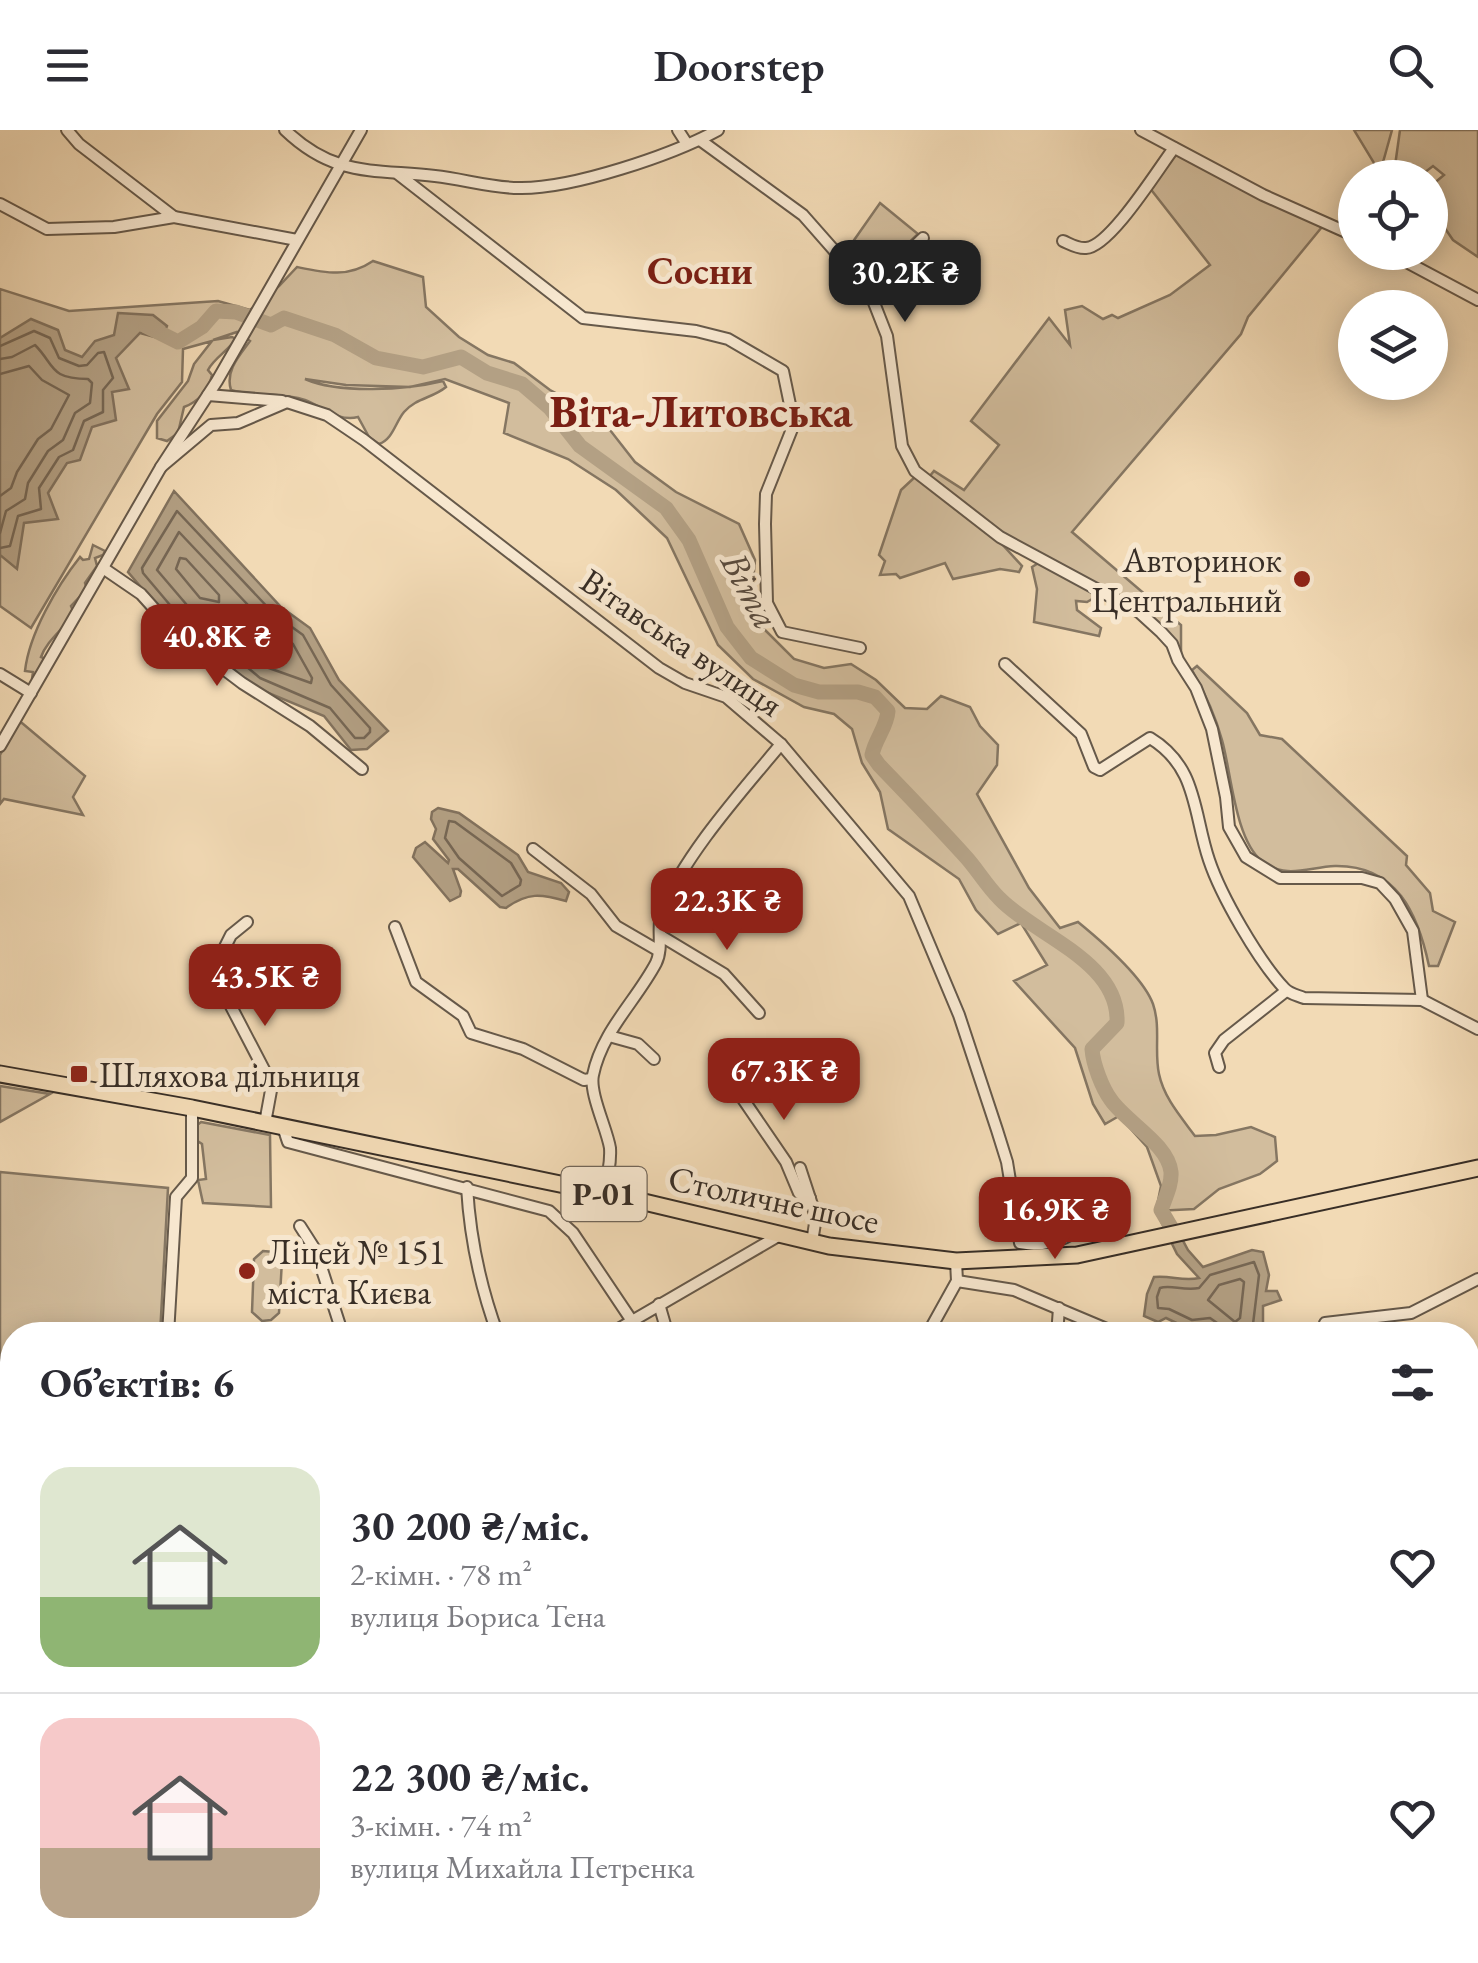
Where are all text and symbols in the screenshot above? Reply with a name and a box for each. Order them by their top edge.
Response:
text: Doorstep [653,36,825,94]
icon: menu [40,38,95,93]
icon: search [1383,38,1438,93]
map controls [1338,160,1448,400]
button: locate [1338,160,1448,270]
pin: 30.2K ₴ [813,240,997,325]
district label: Сосни [647,246,753,295]
text: 30.2K ₴ [851,251,959,293]
button: layers [1338,290,1448,400]
district label: Віта-Литовська [550,382,853,440]
place label: Авторинок Центральний [1091,537,1282,623]
water label: Віта [710,542,792,637]
street label: Вітавська вулиця [572,558,792,727]
marker: Авторинок Центральний [1291,568,1313,590]
pin: 40.8K ₴ [125,604,309,689]
text: 40.8K ₴ [163,615,271,657]
pin: 22.3K ₴ [635,868,819,953]
text: 22.3K ₴ [673,879,781,921]
pin: 43.5K ₴ [173,944,357,1029]
text: 43.5K ₴ [211,955,319,997]
pin: 67.3K ₴ [692,1038,876,1123]
text: 67.3K ₴ [730,1049,838,1091]
place label: Шляхова дільниця [99,1052,360,1097]
marker: Шляхова дільниця [68,1063,90,1085]
street label: Столичне шосе [665,1155,883,1243]
road number: Р-01 [562,1167,646,1221]
pin: 16.9K ₴ [963,1177,1147,1262]
text: 16.9K ₴ [1001,1188,1109,1230]
place label: Ліцей № 151 міста Києва [267,1229,445,1314]
marker: Ліцей № 151 міста Києва [236,1260,258,1282]
text: Об’єктів: 6 [40,1355,234,1410]
icon: filters [1385,1355,1440,1410]
text: 30 200 ₴/міс. [350,1498,590,1553]
icon: home [120,1507,240,1627]
icon: heart [1385,1540,1440,1595]
text: 2-кімн. · 78 m² [350,1553,532,1595]
text: вулиця Бориса Тена [350,1595,606,1637]
text: 22 300 ₴/міс. [350,1749,590,1804]
icon: home [120,1758,240,1878]
icon: heart [1385,1791,1440,1846]
text: 3-кімн. · 74 m² [350,1804,532,1846]
text: вулиця Михайла Петренка [350,1846,694,1888]

